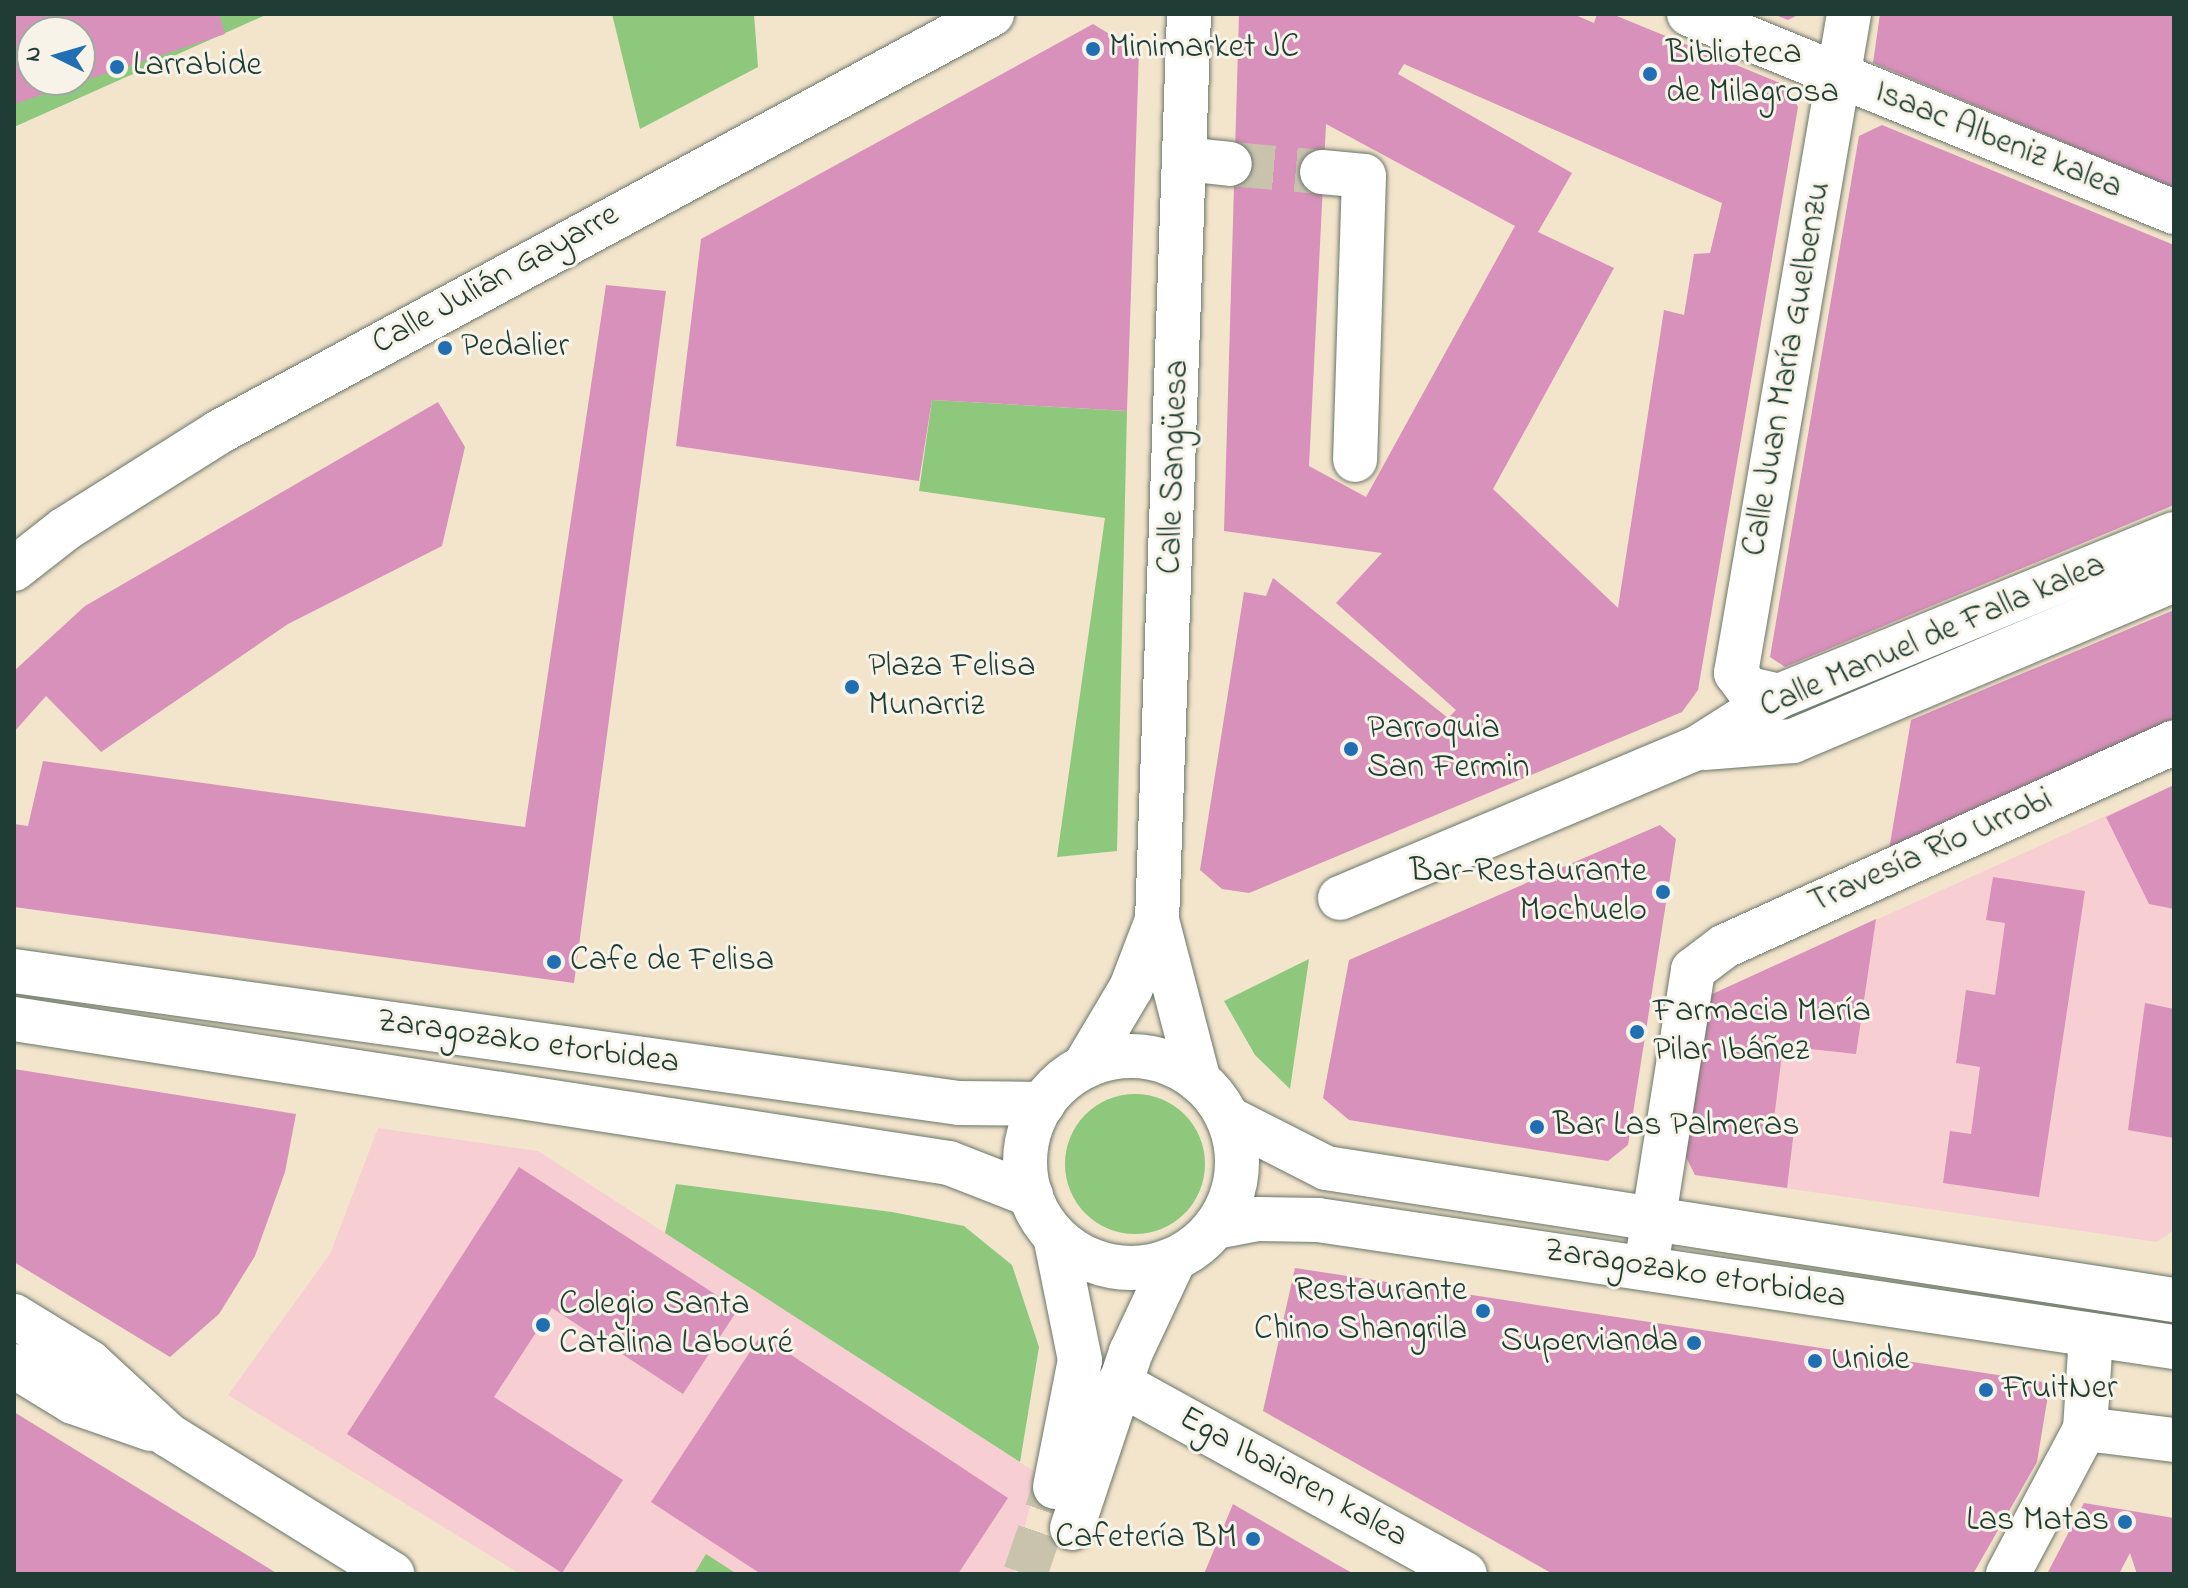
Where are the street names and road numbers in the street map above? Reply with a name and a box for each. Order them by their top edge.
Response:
street label: Isaac Albeniz kalea [1868,73,2128,209]
street label: Calle Juan María Guelbenzu [1735,179,1841,559]
street label: Calle Julián Gayarre [366,195,626,365]
street label: Calle Sangüesa [1151,359,1199,575]
street label: Calle Manuel de Falla kalea [1754,546,2112,728]
street label: Travesía Río Urrobi [1803,780,2059,924]
street label: Zaragozako etorbidea [374,1002,682,1084]
street label: Zaragozako etorbidea [1541,1231,1849,1319]
street label: Ega Ibaiaren kalea [1172,1398,1414,1558]

